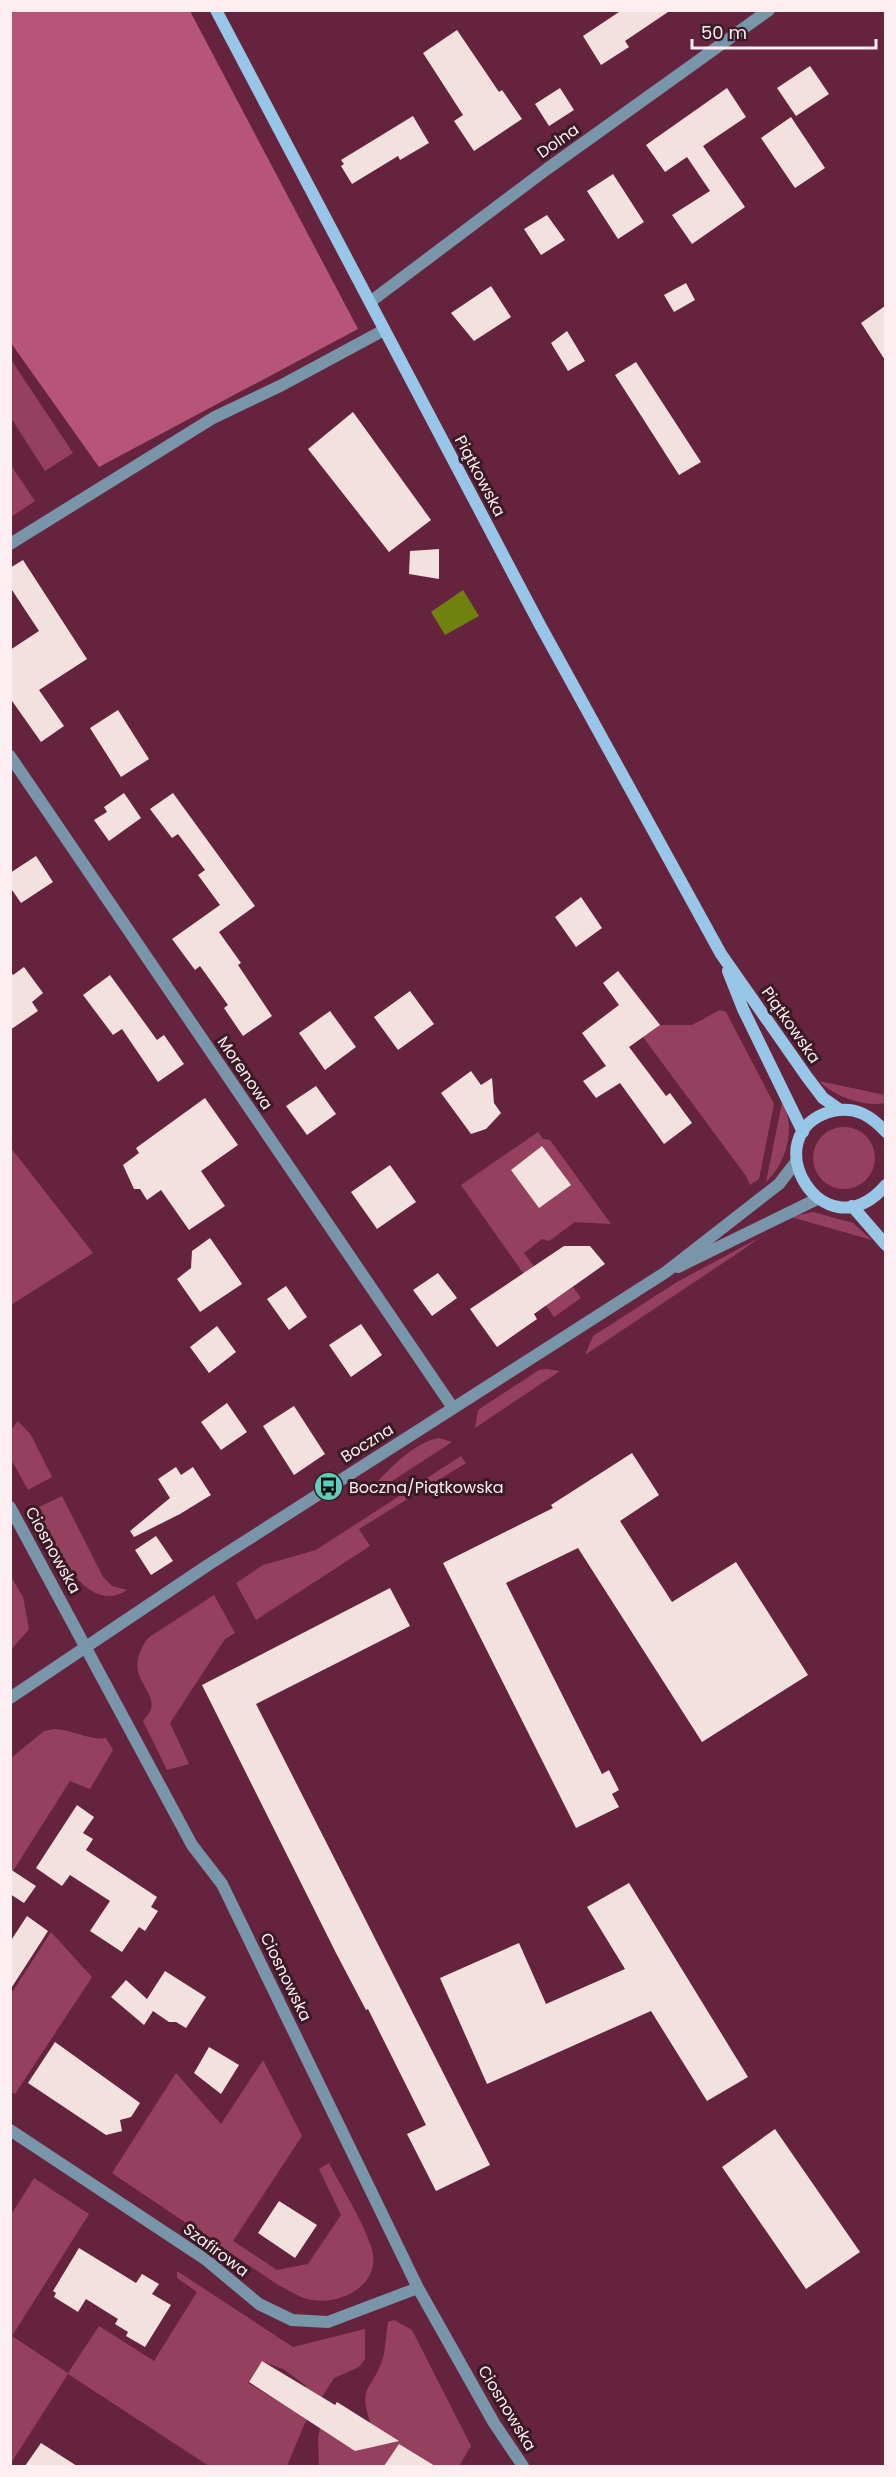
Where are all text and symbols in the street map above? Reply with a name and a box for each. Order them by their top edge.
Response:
scale bar [692,12,876,50]
text: 50 m [701,20,747,45]
street label: Dolna [532,118,584,164]
street label: Piątkowska [449,431,511,521]
street label: Piątkowska [756,982,826,1068]
street label: Morenowa [212,1032,278,1114]
street label: Boczna [336,1418,398,1468]
bus stop icon: Boczna/Piątkowska [312,1471,344,1503]
place label: Boczna/Piątkowska [349,1476,504,1499]
street label: Ciosnowska [20,1502,86,1598]
street label: Ciosnowska [255,1929,317,2025]
street label: Szafirowa [178,2218,254,2282]
street label: Ciosnowska [472,2361,542,2455]

